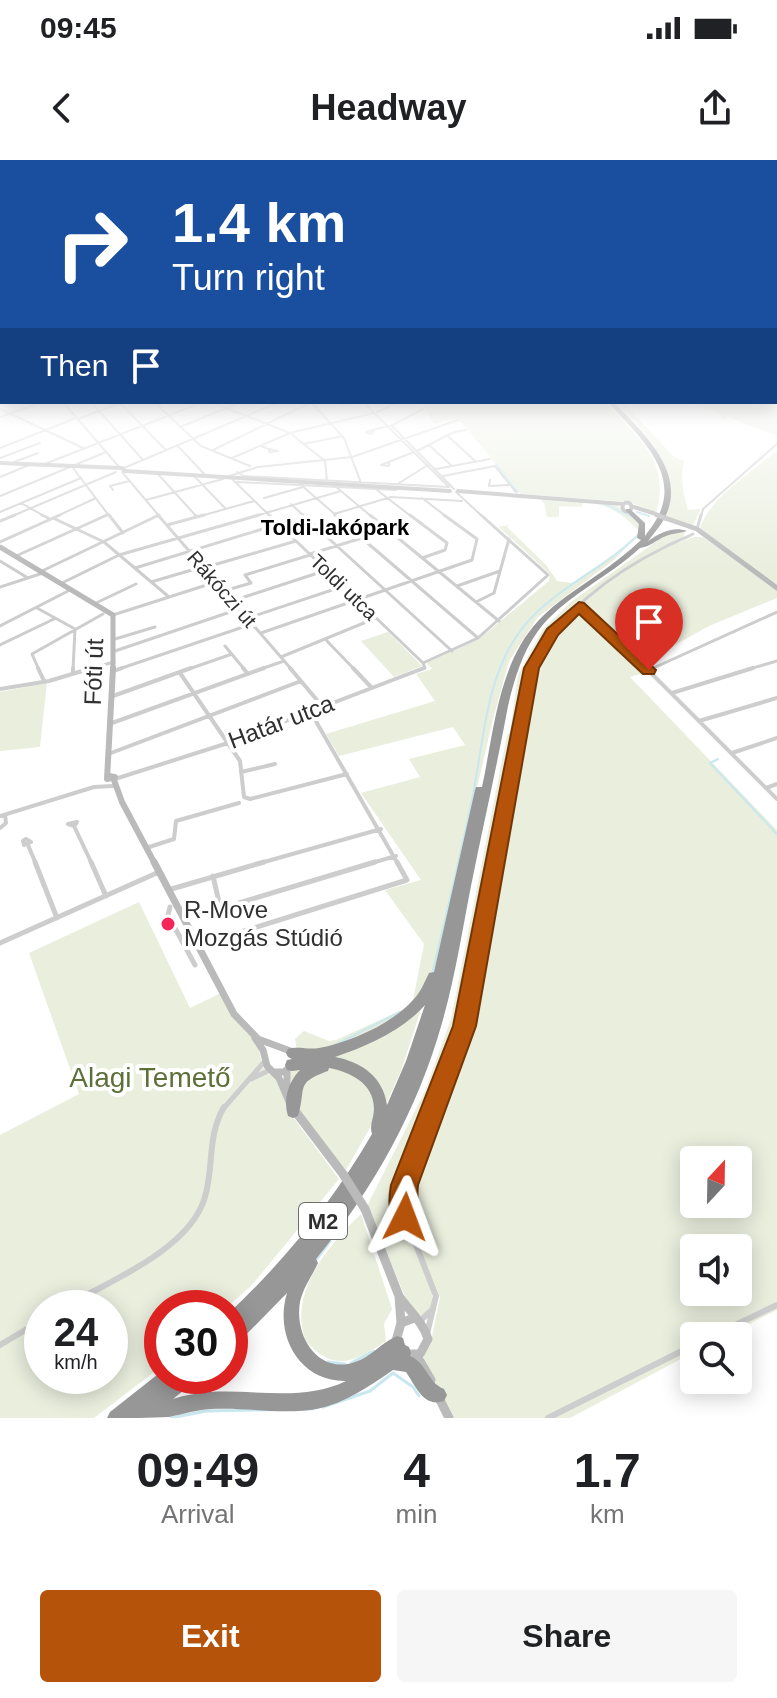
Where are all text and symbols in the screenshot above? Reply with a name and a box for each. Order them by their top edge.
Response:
text: 09:45 [40,11,117,44]
icon: back [40,86,84,130]
icon: share [693,86,737,130]
text: Headway [310,87,467,128]
text: 1.4 km [172,191,346,254]
icon: right [40,192,144,296]
text: Turn right [172,257,325,298]
icon: arrive [124,344,168,388]
text: Then [40,349,108,382]
district label: Toldi-lakópark [261,515,410,540]
street label: Rákóczi út [183,547,261,632]
street label: Toldi utca [306,550,383,625]
pin [615,588,683,670]
icon: arrive [627,600,671,644]
street label: Fóti út [79,638,108,706]
street label: Határ utca [224,689,338,754]
place label: R-Move Mozgás Stúdió [184,896,343,951]
marker: R-Move Mozgás Stúdió [159,915,177,933]
park label: Alagi Temető [69,1062,231,1093]
north arrow [680,1146,752,1218]
map controls [680,1146,752,1394]
position arrow [363,1175,447,1259]
road number: M2 [299,1203,347,1239]
button: sound [680,1234,752,1306]
speed limit sign: 30 [144,1290,248,1394]
text: 24 [54,1310,98,1354]
button: search [680,1322,752,1394]
text: km/h [54,1351,98,1373]
text: 09:49 [136,1444,259,1497]
text: 4 [403,1444,430,1497]
text: 1.7 [574,1444,641,1497]
text: Arrival [161,1499,235,1529]
text: min [396,1499,437,1529]
text: km [590,1499,625,1529]
button: Exit [40,1590,381,1682]
button: Share [397,1590,737,1682]

